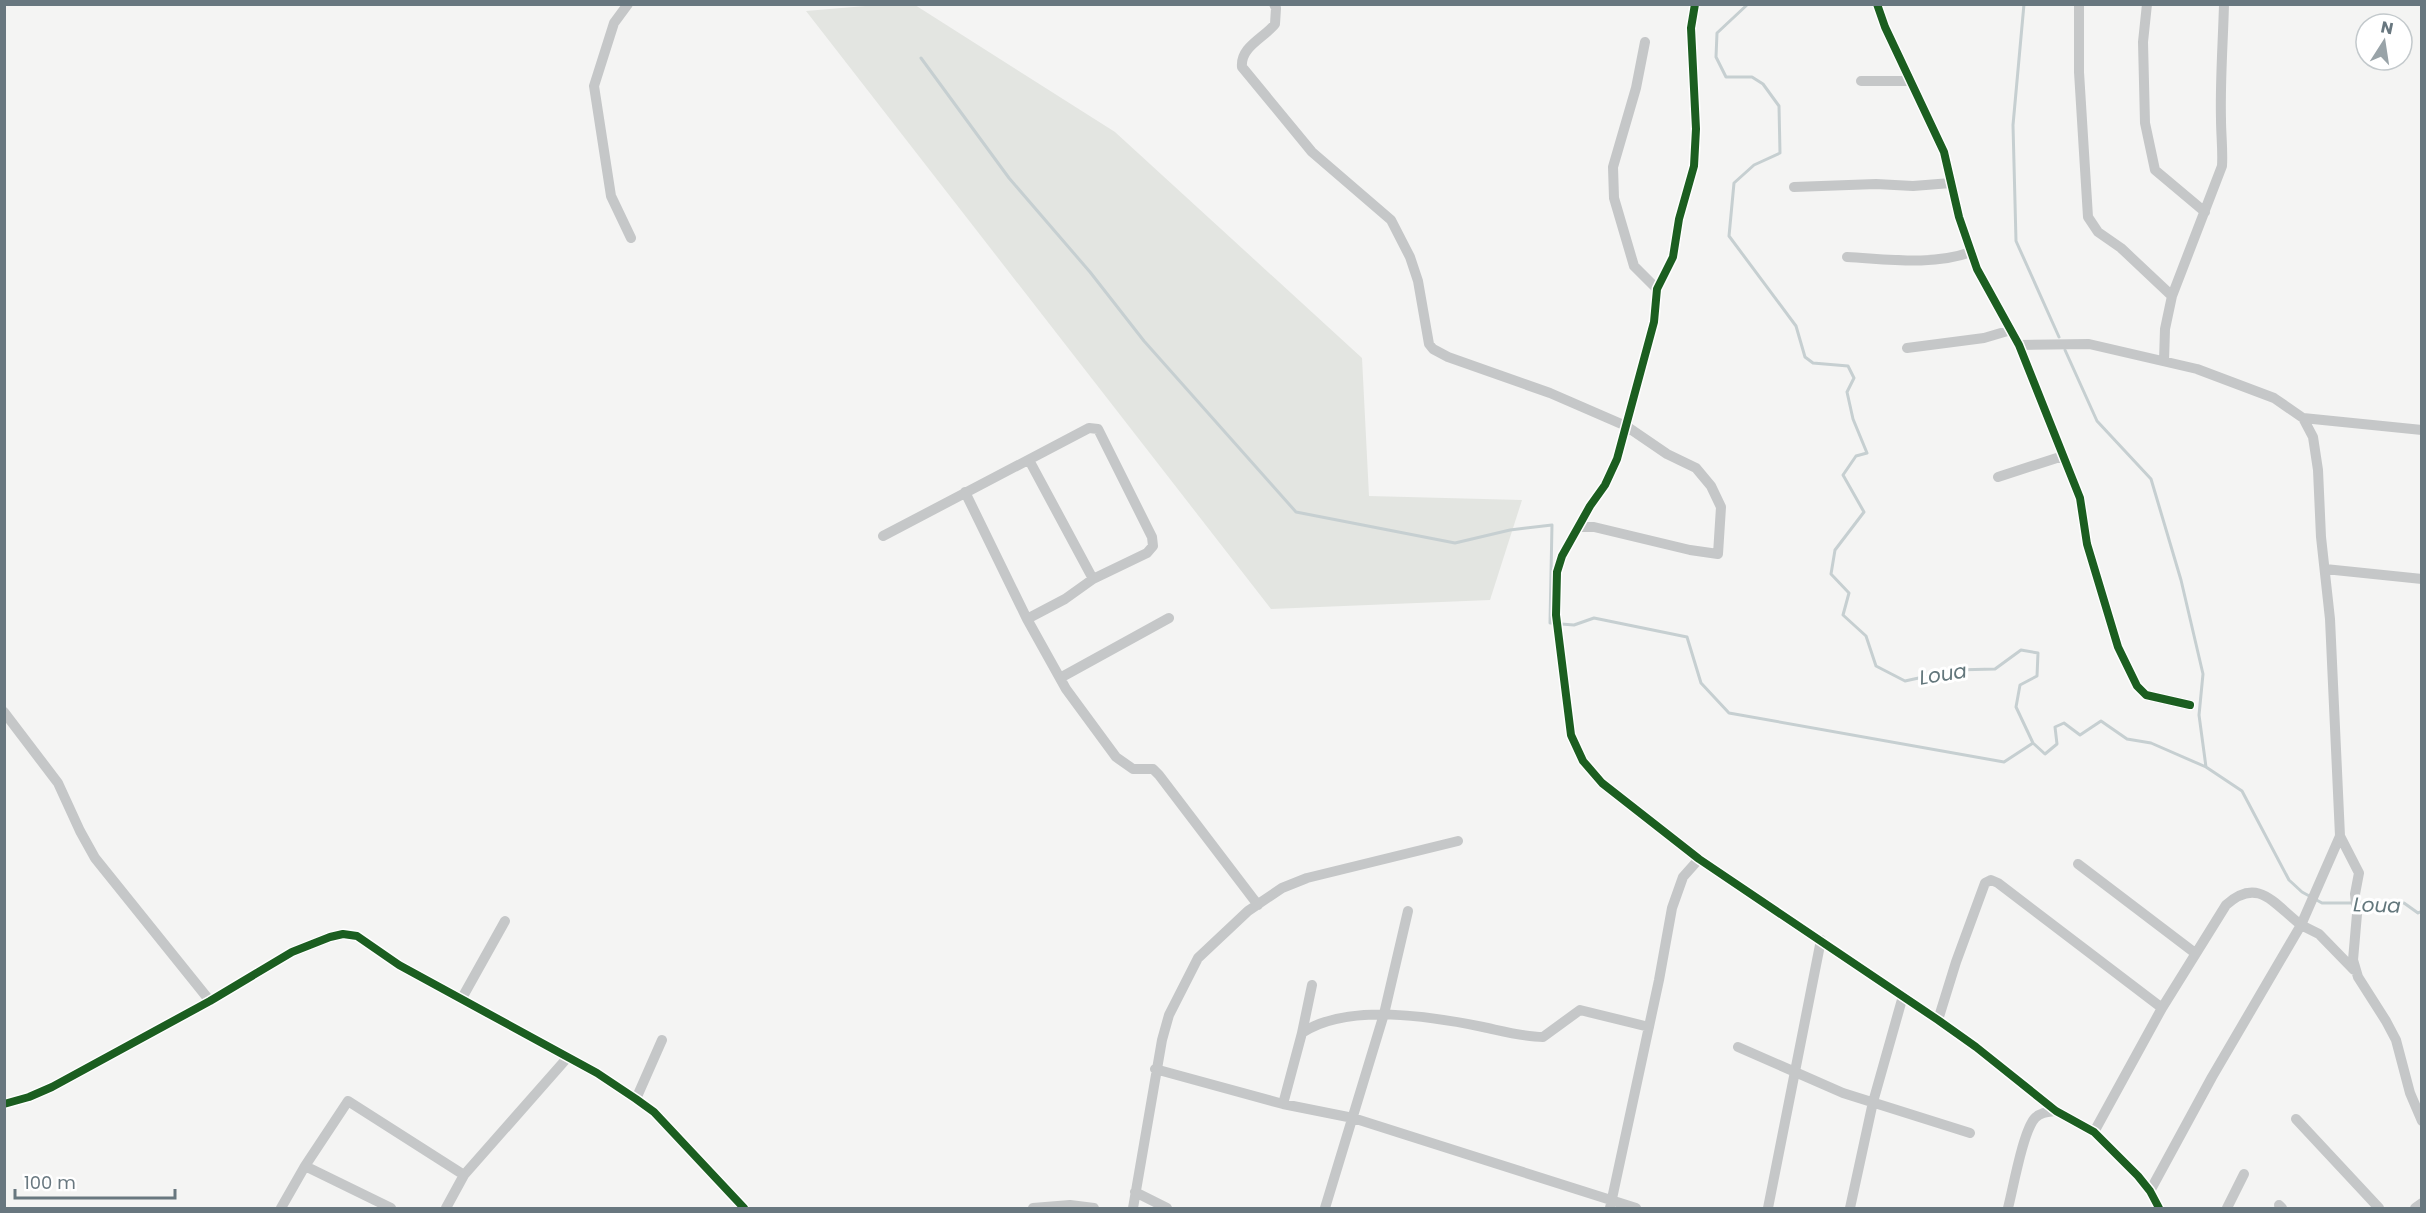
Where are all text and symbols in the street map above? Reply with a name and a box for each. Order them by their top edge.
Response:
north arrow [2354,12,2414,72]
text: N [2379,15,2395,40]
water label: Loua [1917,656,1969,692]
water label: Loua [2353,890,2401,920]
scale bar [15,1162,176,1200]
text: 100 m [24,1170,76,1195]

